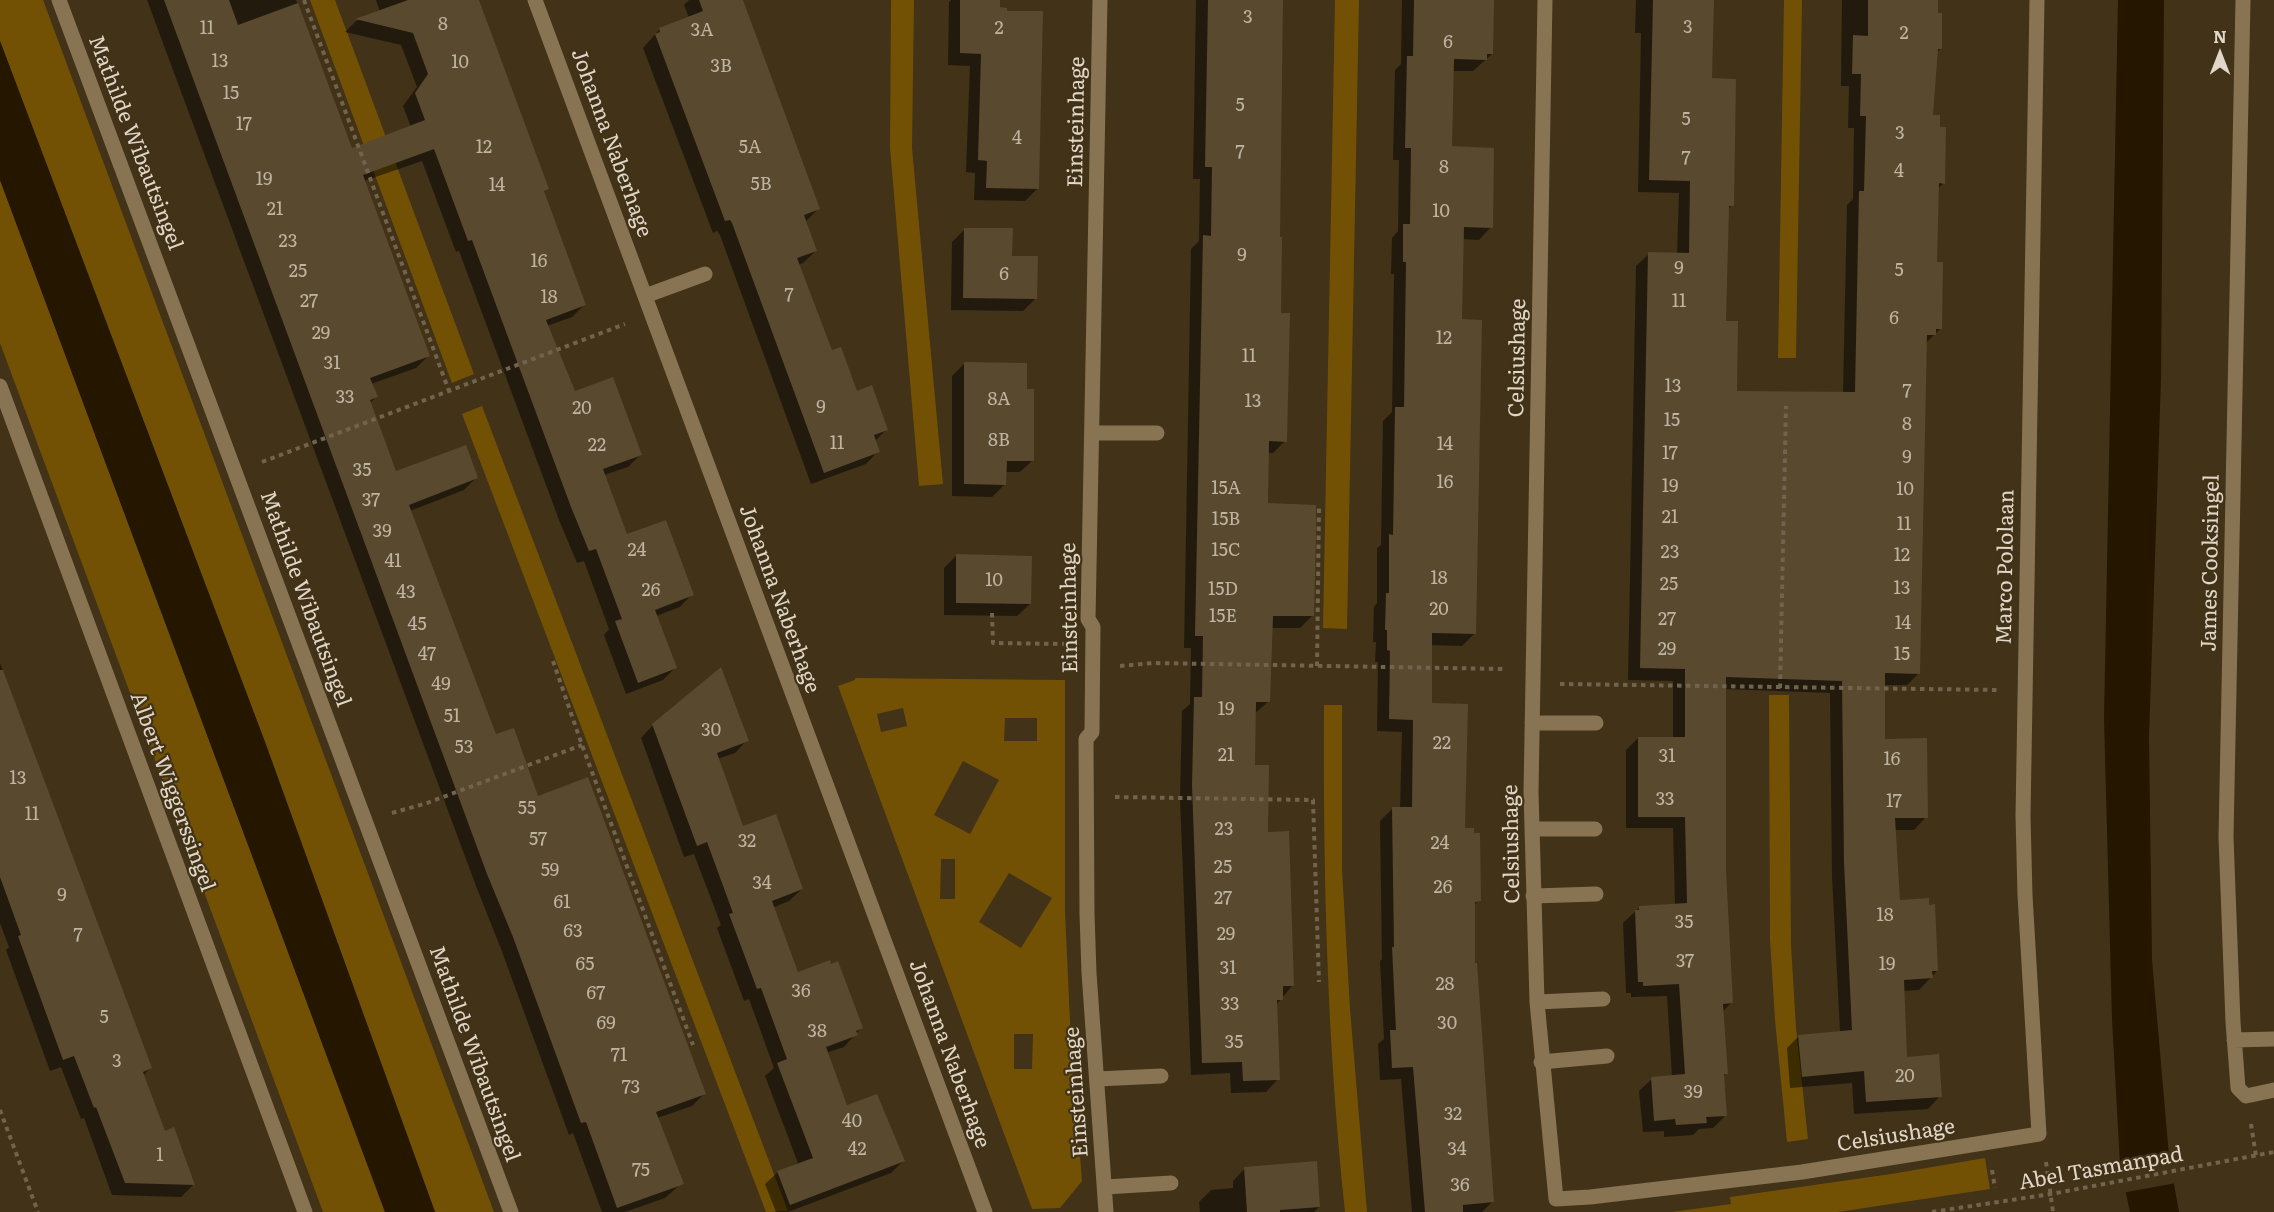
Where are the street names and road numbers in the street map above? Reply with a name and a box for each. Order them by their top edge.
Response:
street label: Mathilde Wibautsingel [82,32,188,254]
street label: Johanna Naberhage [565,45,657,241]
street label: Einsteinhage [1063,56,1091,188]
street label: Celsiushage [1504,298,1532,418]
street label: James Cooksingel [2197,474,2225,652]
street label: Mathilde Wibautsingel [254,488,356,710]
street label: Marco Pololaan [1992,489,2020,645]
street label: Johanna Naberhage [733,501,825,697]
street label: Einsteinhage [1056,542,1084,674]
street label: Albert Wiggerssingel [124,689,220,895]
street label: Celsiushage [1498,784,1526,904]
street label: Mathilde Wibautsingel [423,943,525,1165]
street label: Johanna Naberhage [903,956,995,1152]
street label: Einsteinhage [1060,1026,1094,1158]
street label: Celsiushage [1835,1114,1957,1158]
street label: Abel Tasmanpad [2017,1142,2185,1196]

